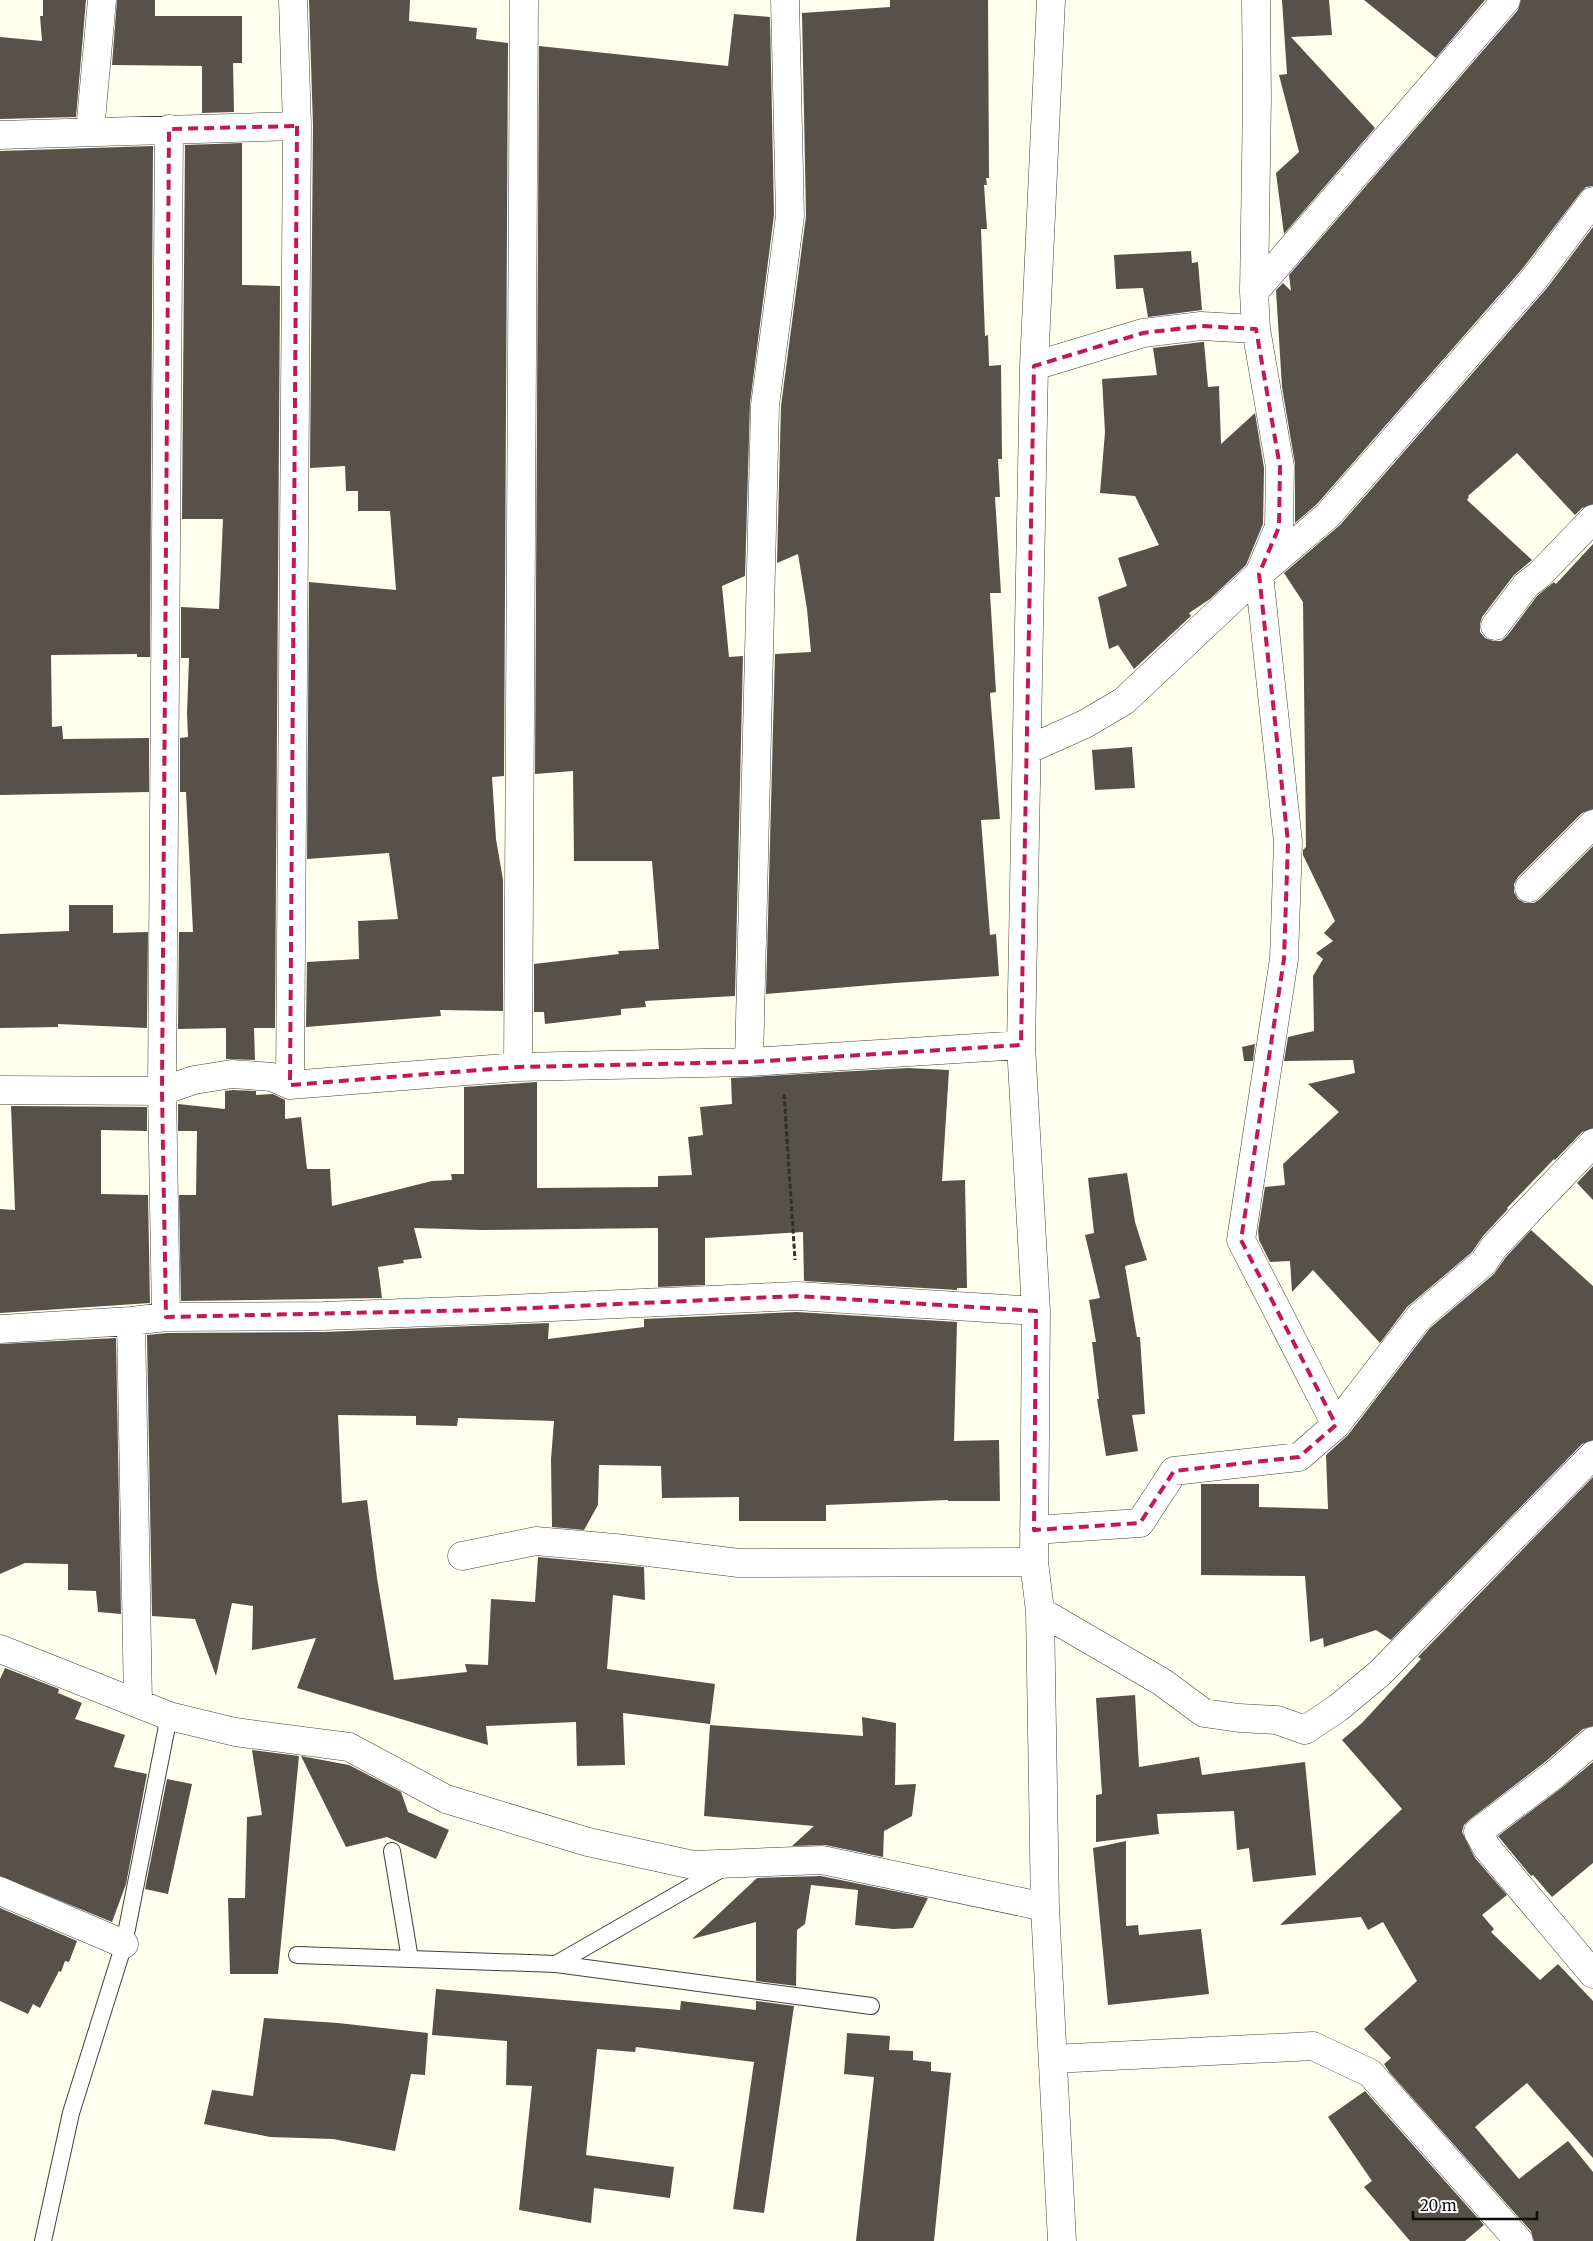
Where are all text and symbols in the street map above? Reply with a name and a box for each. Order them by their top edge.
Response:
scale bar [1413,2188,1537,2220]
text: 20 m [1420,2196,1457,2215]

